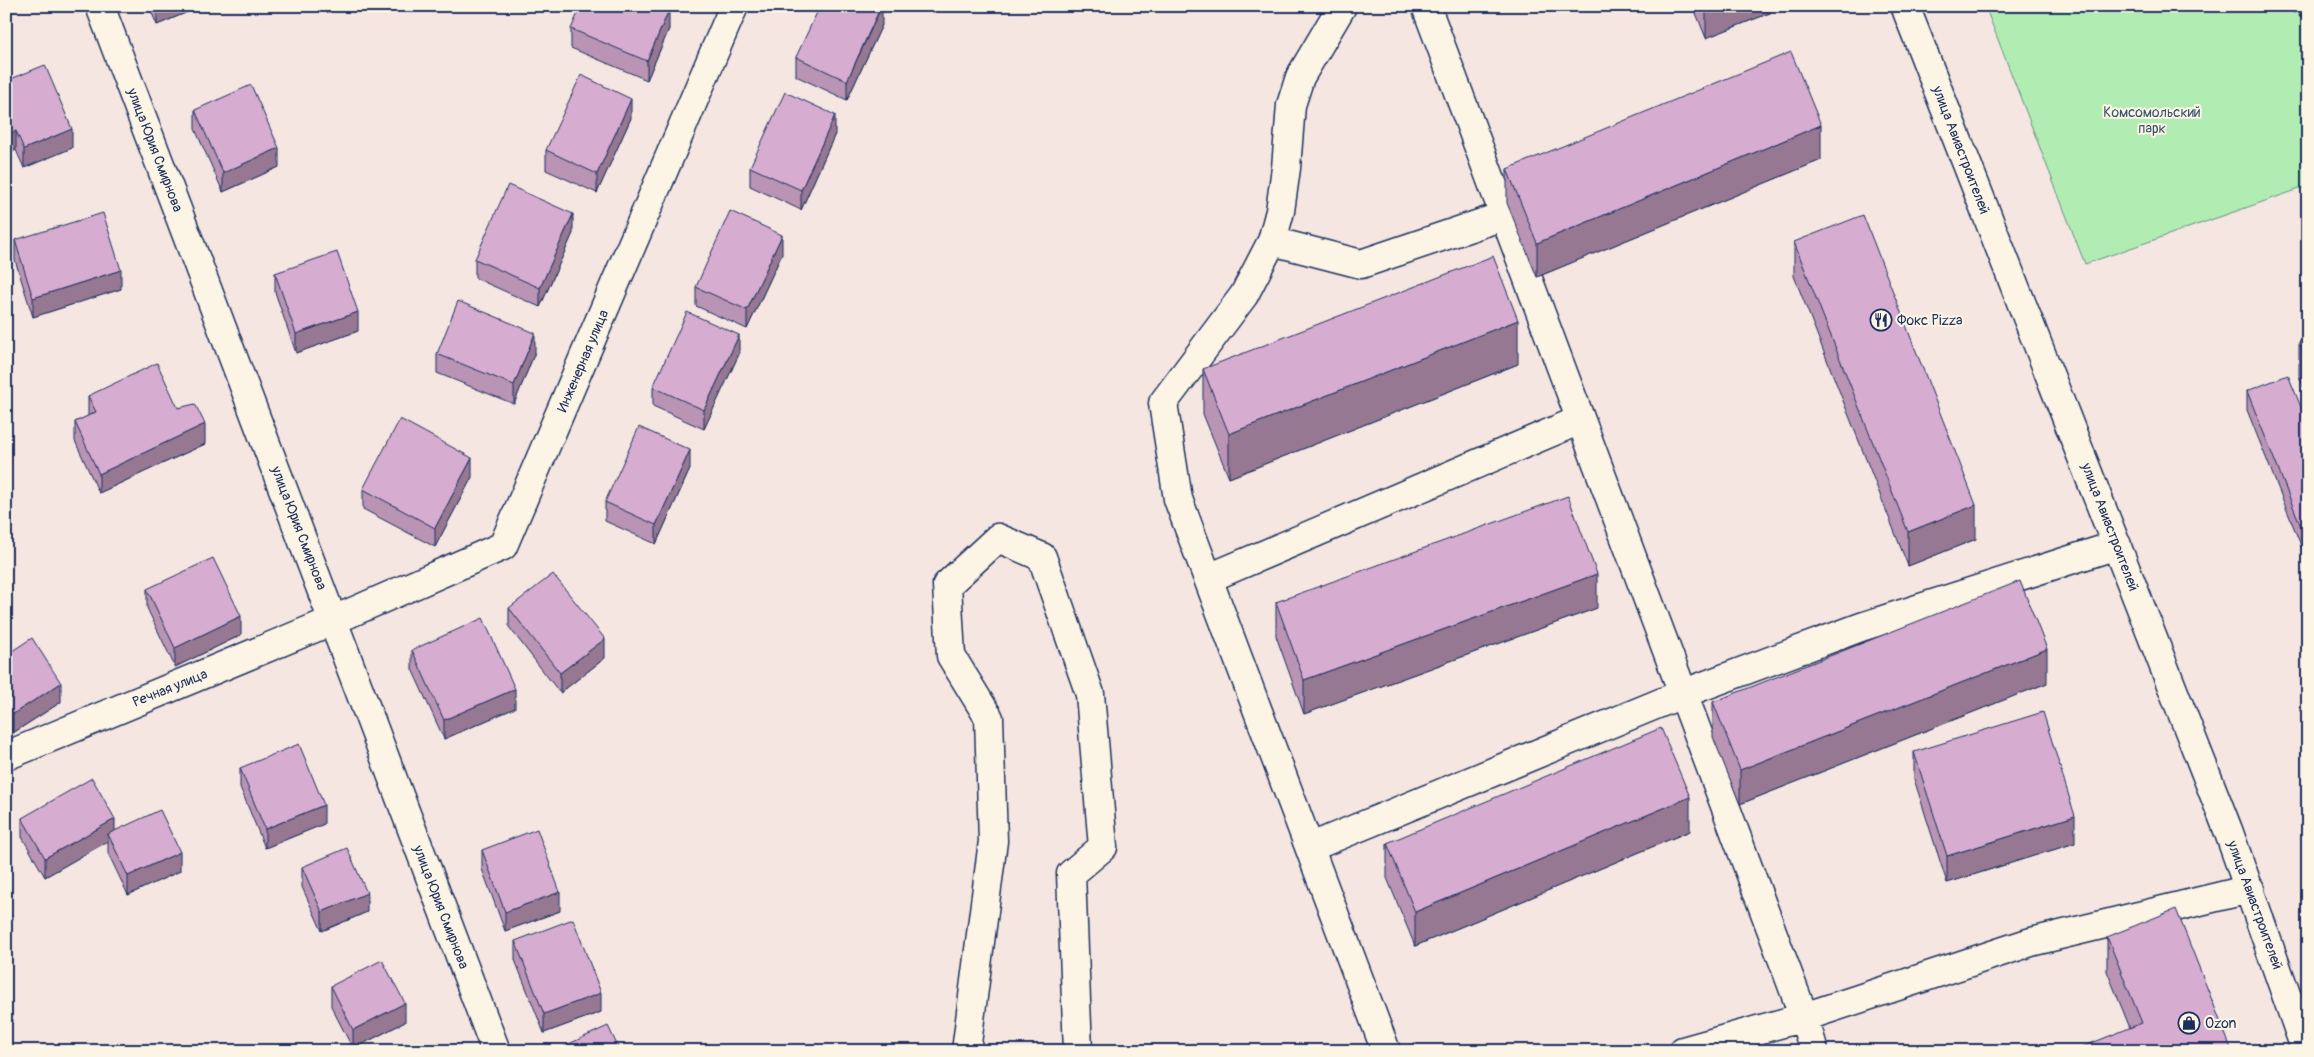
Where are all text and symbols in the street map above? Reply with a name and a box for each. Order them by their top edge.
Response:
street label: улица Авиастроителей [1928,83,1993,216]
street label: улица Юрия Смирнова [123,85,186,214]
park label: Комсомольский парк [2103,104,2201,137]
street label: Инженерная улица [554,307,612,415]
restaurant icon: Фокс Pizza [1869,308,1893,332]
place label: Фокс Pizza [1897,312,1963,329]
street label: улица Авиастроителей [2077,460,2142,593]
street label: улица Юрия Смирнова [267,463,330,592]
street label: Речная улица [130,665,210,711]
street label: улица Авиастроителей [2223,837,2286,972]
street label: улица Юрия Смирнова [409,842,472,971]
shop icon: Ozon [2177,1011,2201,1035]
place label: Ozon [2205,1015,2237,1032]

